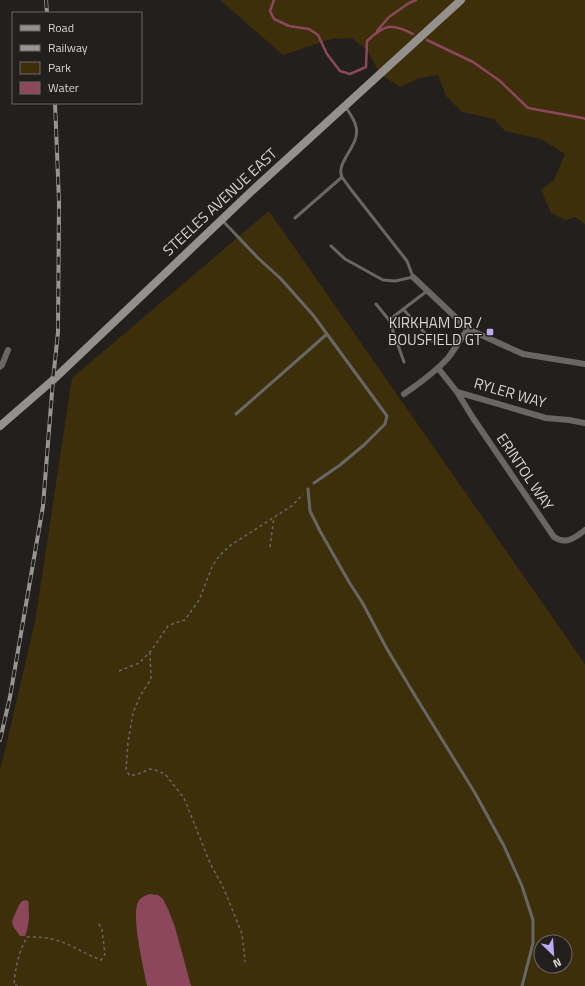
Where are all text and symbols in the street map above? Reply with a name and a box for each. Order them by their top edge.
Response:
legend [12,12,142,104]
text: Road [48,18,74,37]
text: Railway [48,38,88,57]
text: Park [48,58,71,77]
text: Water [48,78,79,97]
street label: STEELES AVENUE EAST [157,142,282,261]
place label: KIRKHAM DR / BOUSFIELD GT [388,311,482,351]
marker: KIRKHAM DR / BOUSFIELD GT [485,327,495,337]
street label: RYLER WAY [471,371,549,414]
street label: ERINTOL WAY [491,429,560,515]
north arrow [533,934,573,974]
text: N [550,954,564,972]

